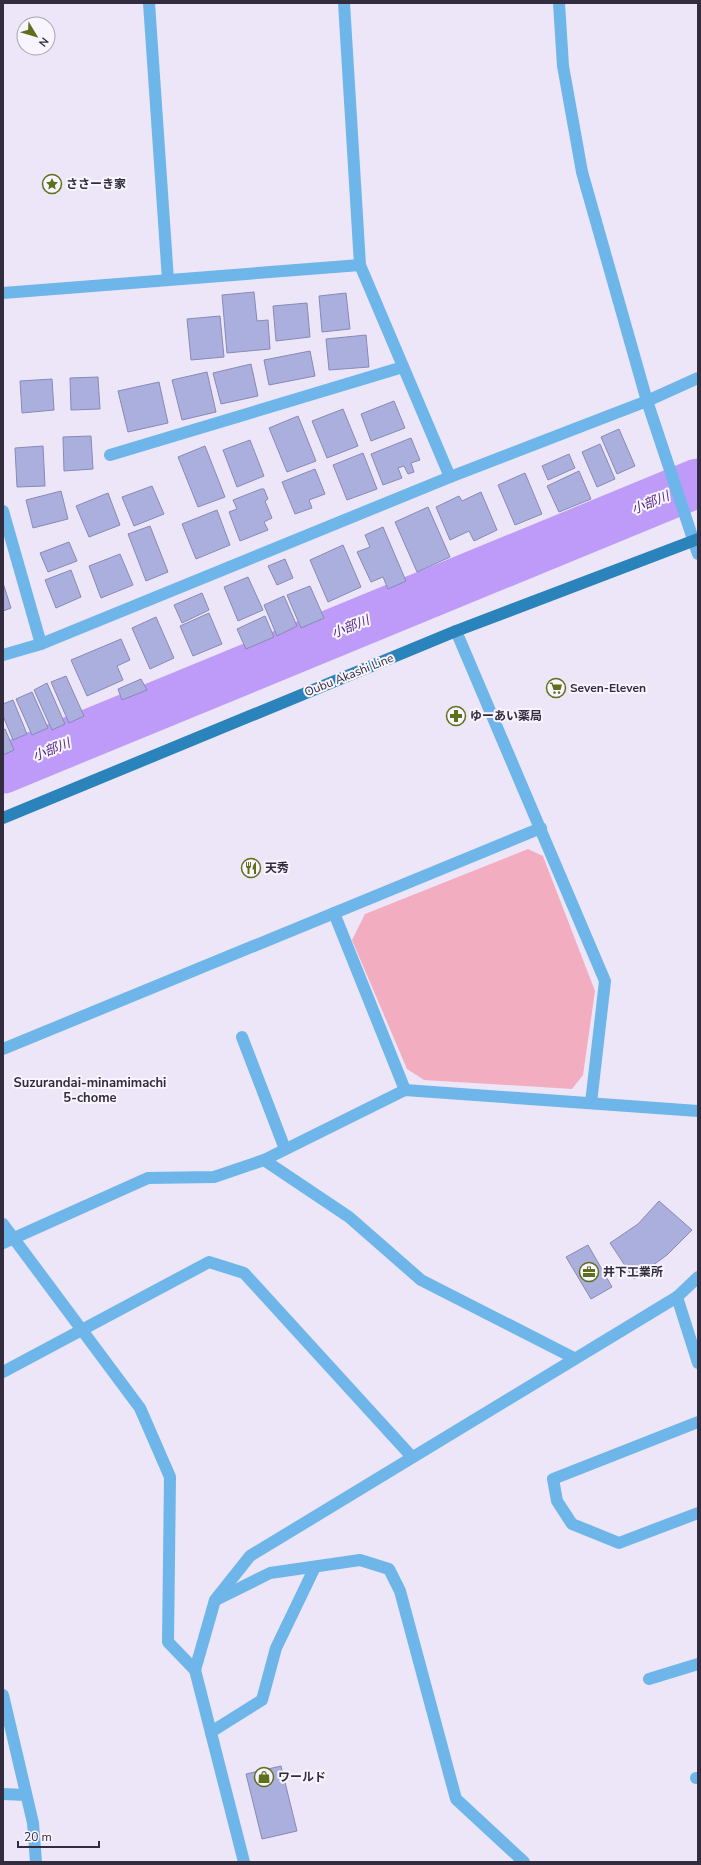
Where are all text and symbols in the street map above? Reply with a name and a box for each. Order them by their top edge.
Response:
north arrow [16,16,56,56]
text: N [35,34,52,50]
place icon: ささーき家 [41,173,63,195]
place label: ささーき家 [66,176,126,192]
water label: 小部川 [629,487,674,519]
water label: 小部川 [329,611,374,643]
street label: Oubu Akashi Line [302,650,396,700]
supermarket icon: Seven-Eleven [545,677,567,699]
place label: Seven-Eleven [570,680,646,696]
pharmacy icon: ゆーあい薬局 [445,705,467,727]
place label: ゆーあい薬局 [470,708,542,724]
water label: 小部川 [30,734,75,766]
restaurant icon: 天秀 [240,857,262,879]
place label: 天秀 [265,860,289,876]
district label: Suzurandai-minamimachi 5-chome [14,1074,166,1107]
office icon: 井下工業所 [578,1261,600,1283]
place label: 井下工業所 [603,1264,663,1280]
shop icon: ワールド [253,1766,275,1788]
place label: ワールド [278,1769,326,1785]
scale bar [18,1823,99,1849]
text: 20 m [24,1829,52,1845]

